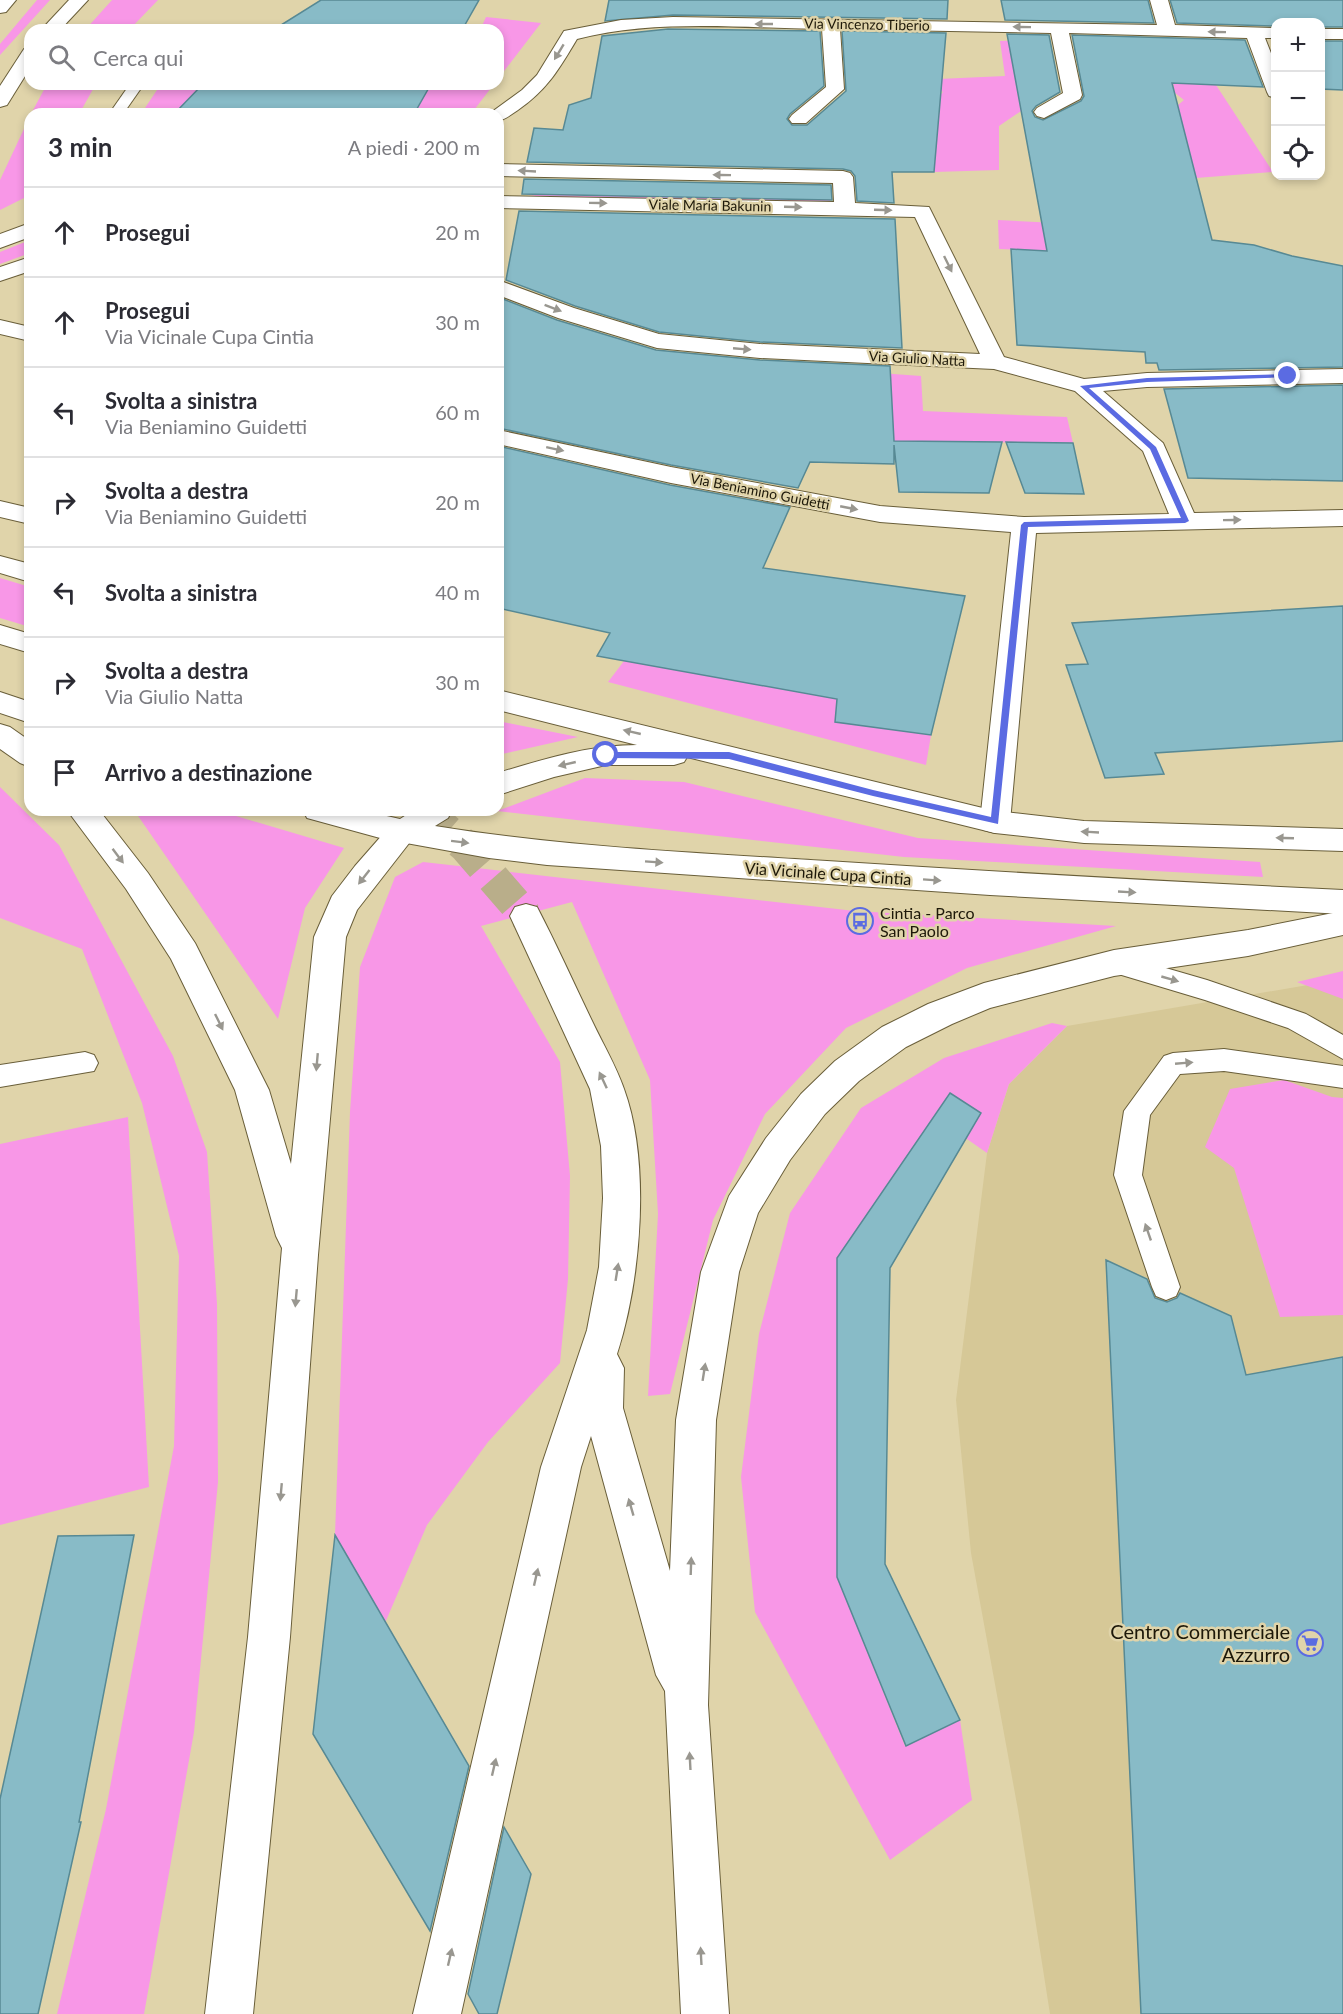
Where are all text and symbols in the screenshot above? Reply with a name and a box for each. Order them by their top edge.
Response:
street label: Via Vincenzo Tiberio [804,14,930,34]
map controls [1271,18,1325,180]
button: + [1271,18,1325,72]
one-way arrow [755,19,774,28]
one-way arrow [1013,22,1032,32]
search box [24,24,504,90]
one-way arrow [1208,27,1227,37]
icon: search [45,41,78,74]
text: Cerca qui [93,44,184,71]
one-way arrow [554,44,564,61]
button: − [1271,72,1325,126]
button: locate [1271,126,1325,180]
text: 3 min [48,131,112,163]
text: A piedi · 200 m [348,135,480,159]
one-way arrow [517,166,536,175]
one-way arrow [712,170,731,180]
street label: Viale Maria Bakunin [649,195,771,215]
one-way arrow [589,198,608,208]
one-way arrow [784,202,803,212]
one-way arrow [874,205,893,215]
icon: ahead [48,216,81,249]
text: Prosegui [105,219,190,246]
text: 20 m [435,220,480,244]
one-way arrow [943,255,952,272]
text: Prosegui [105,297,190,324]
one-way arrow [544,303,562,313]
icon: ahead [48,306,81,339]
text: 30 m [435,310,480,334]
text: Via Vicinale Cupa Cintia [105,324,314,348]
one-way arrow [732,344,751,354]
street label: Via Giulio Natta [868,347,966,369]
route end [1274,362,1300,388]
text: Svolta a sinistra [105,387,257,414]
icon: left [48,396,81,429]
text: 60 m [435,400,480,424]
text: Via Beniamino Guidetti [105,414,307,438]
one-way arrow [546,445,564,455]
street label: Via Beniamino Guidetti [689,469,831,513]
text: Svolta a destra [105,477,248,504]
icon: right [48,486,81,519]
text: 20 m [435,490,480,514]
text: Via Beniamino Guidetti [105,504,307,528]
one-way arrow [840,504,859,513]
one-way arrow [1223,515,1242,525]
icon: left [48,576,81,609]
text: Svolta a sinistra [105,579,257,606]
text: 40 m [435,580,480,604]
text: Svolta a destra [105,657,248,684]
icon: right [48,666,81,699]
text: 30 m [435,670,480,694]
text: Via Giulio Natta [105,684,243,708]
one-way arrow [622,727,641,736]
route start [592,741,618,767]
icon: arrive [48,756,81,789]
text: Arrivo a destinazione [105,759,312,786]
one-way arrow [557,760,576,769]
one-way arrow [1080,827,1099,836]
one-way arrow [1275,833,1294,843]
one-way arrow [450,838,469,847]
one-way arrow [112,848,124,863]
one-way arrow [644,857,663,866]
street label: Via Vicinale Cupa Cintia [744,858,912,888]
one-way arrow [357,869,370,885]
one-way arrow [923,875,942,885]
one-way arrow [1117,888,1136,897]
place label: Cintia - Parco San Paolo [880,903,975,940]
bus stop icon: Cintia - Parco San Paolo [845,906,875,936]
one-way arrow [1161,975,1179,984]
one-way arrow [214,1014,224,1031]
one-way arrow [312,1053,322,1072]
one-way arrow [1175,1058,1194,1068]
one-way arrow [598,1071,607,1088]
one-way arrow [1142,1223,1152,1241]
one-way arrow [613,1263,622,1282]
one-way arrow [291,1289,301,1308]
one-way arrow [700,1362,709,1381]
one-way arrow [276,1483,286,1502]
one-way arrow [626,1498,635,1516]
one-way arrow [686,1557,696,1576]
one-way arrow [532,1567,542,1586]
place label: Centro Commerciale Azzurro [1110,1619,1290,1666]
supermarket icon: Centro Commerciale Azzurro [1295,1628,1325,1658]
one-way arrow [685,1751,694,1770]
one-way arrow [490,1757,499,1776]
one-way arrow [697,1946,706,1965]
one-way arrow [446,1948,456,1966]

